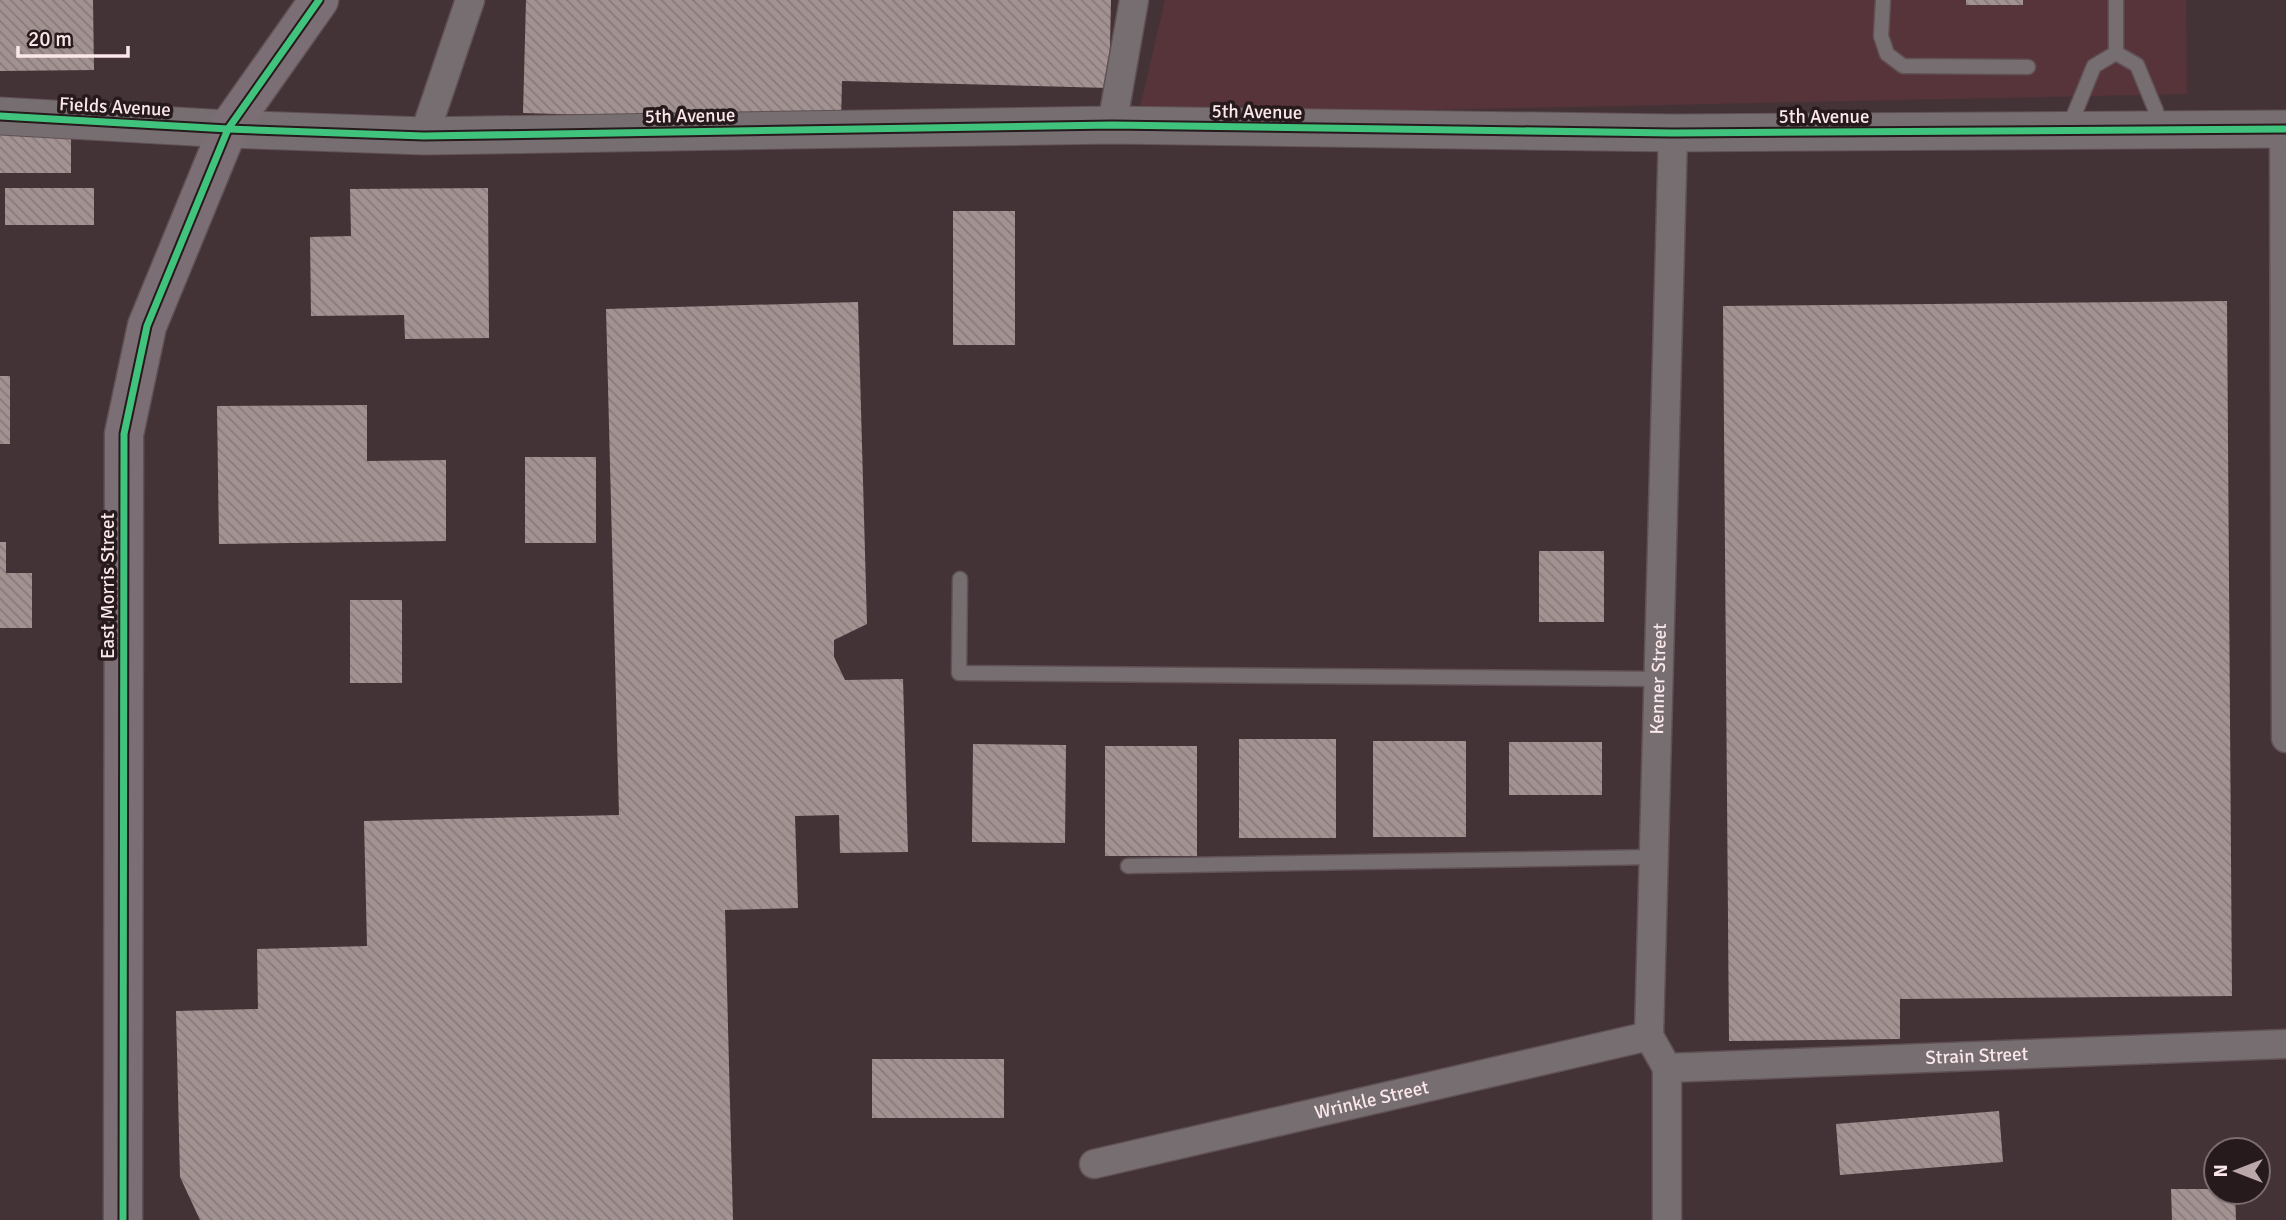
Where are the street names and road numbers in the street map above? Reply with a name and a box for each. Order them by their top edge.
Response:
street label: Fields Avenue [58,92,172,122]
street label: 5th Avenue [1211,99,1303,125]
street label: 5th Avenue [644,103,736,129]
street label: 5th Avenue [1779,105,1869,129]
street label: East Morris Street [96,513,120,659]
street label: Kenner Street [1645,622,1672,735]
street label: Strain Street [1925,1042,2029,1070]
street label: Wrinkle Street [1312,1075,1432,1125]

